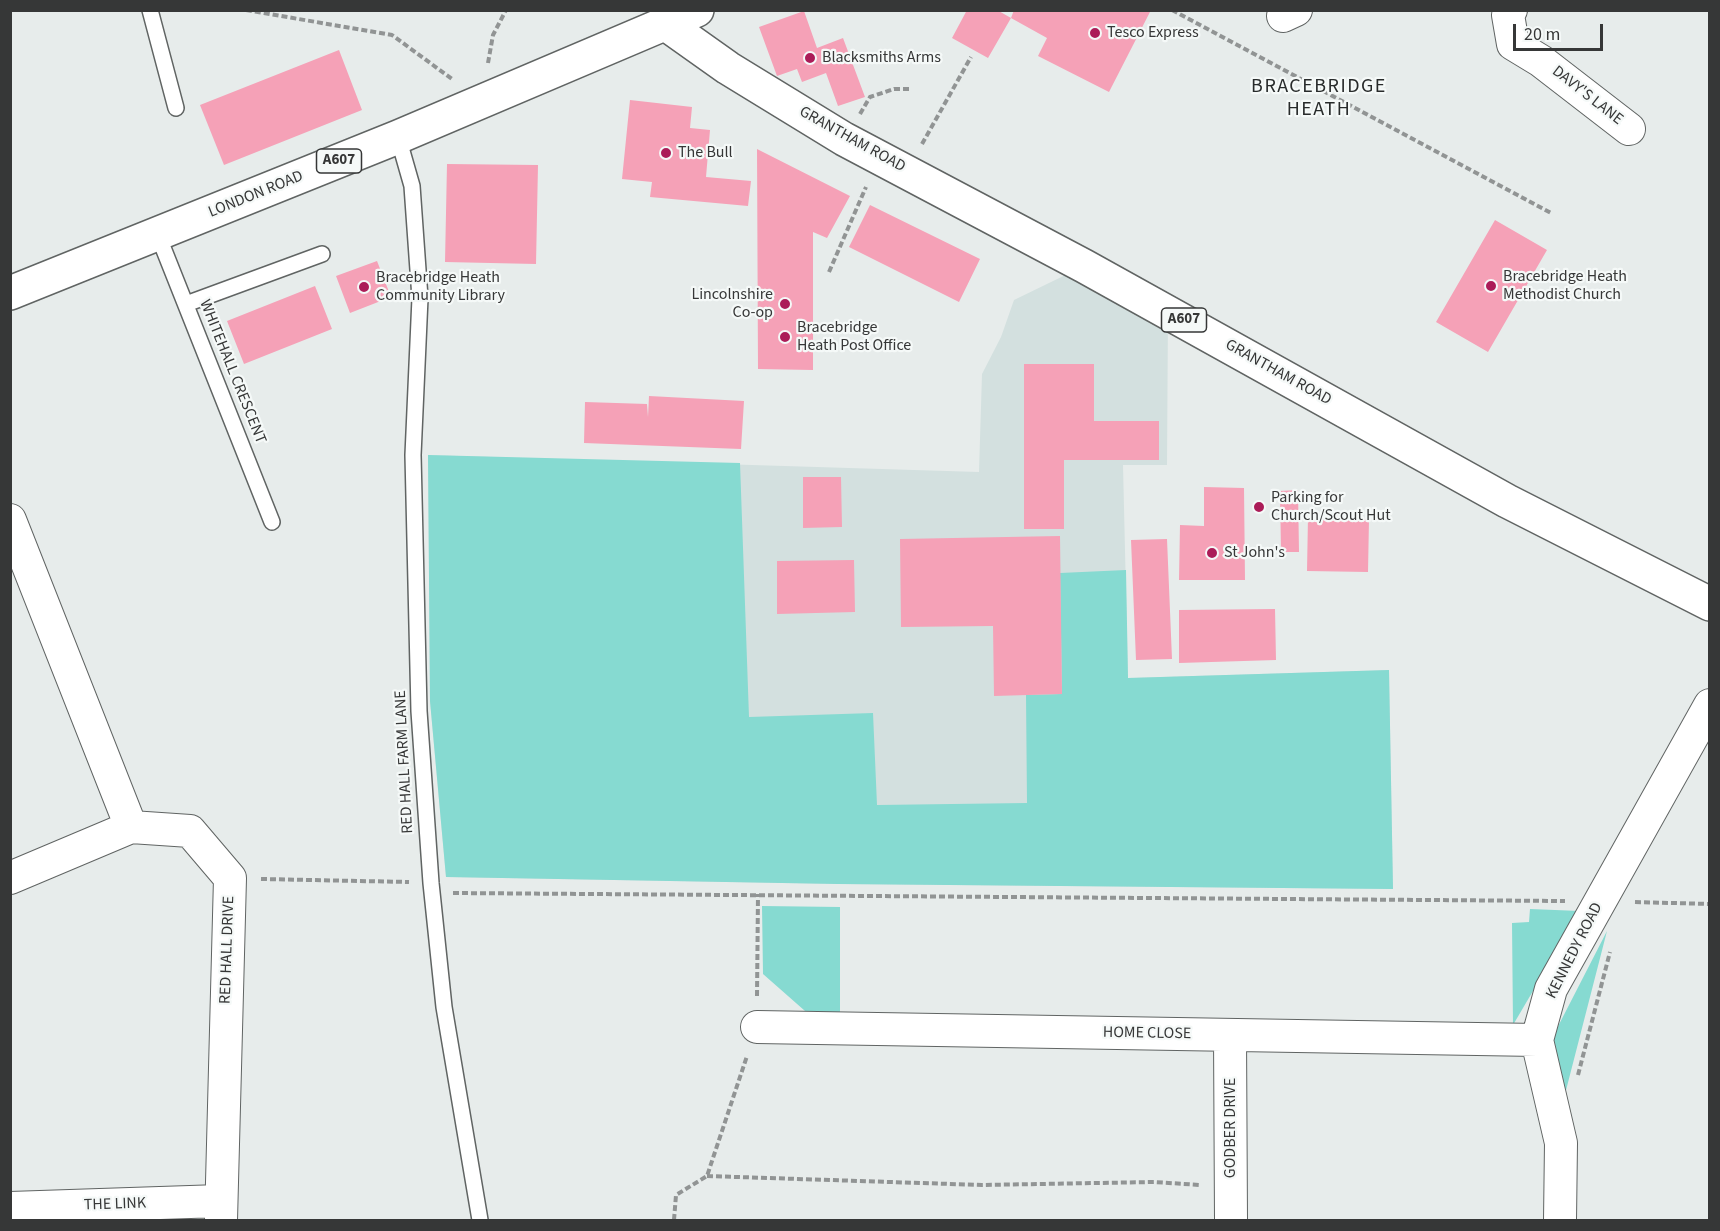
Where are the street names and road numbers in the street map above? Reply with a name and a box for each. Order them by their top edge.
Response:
street label: DAVY'S LANE [1548,62,1626,130]
street label: GRANTHAM ROAD [795,103,909,177]
road number: A607 [316,149,362,173]
street label: LONDON ROAD [206,167,306,223]
street label: WHITEHALL CRESCENT [194,297,270,447]
road number: A607 [1162,308,1206,332]
street label: GRANTHAM ROAD [1221,336,1335,410]
street label: RED HALL FARM LANE [392,690,418,834]
street label: RED HALL DRIVE [217,896,239,1004]
street label: KENNEDY ROAD [1543,900,1607,1002]
street label: HOME CLOSE [1103,1024,1191,1044]
street label: GODBER DRIVE [1221,1078,1241,1178]
street label: THE LINK [84,1194,146,1216]

